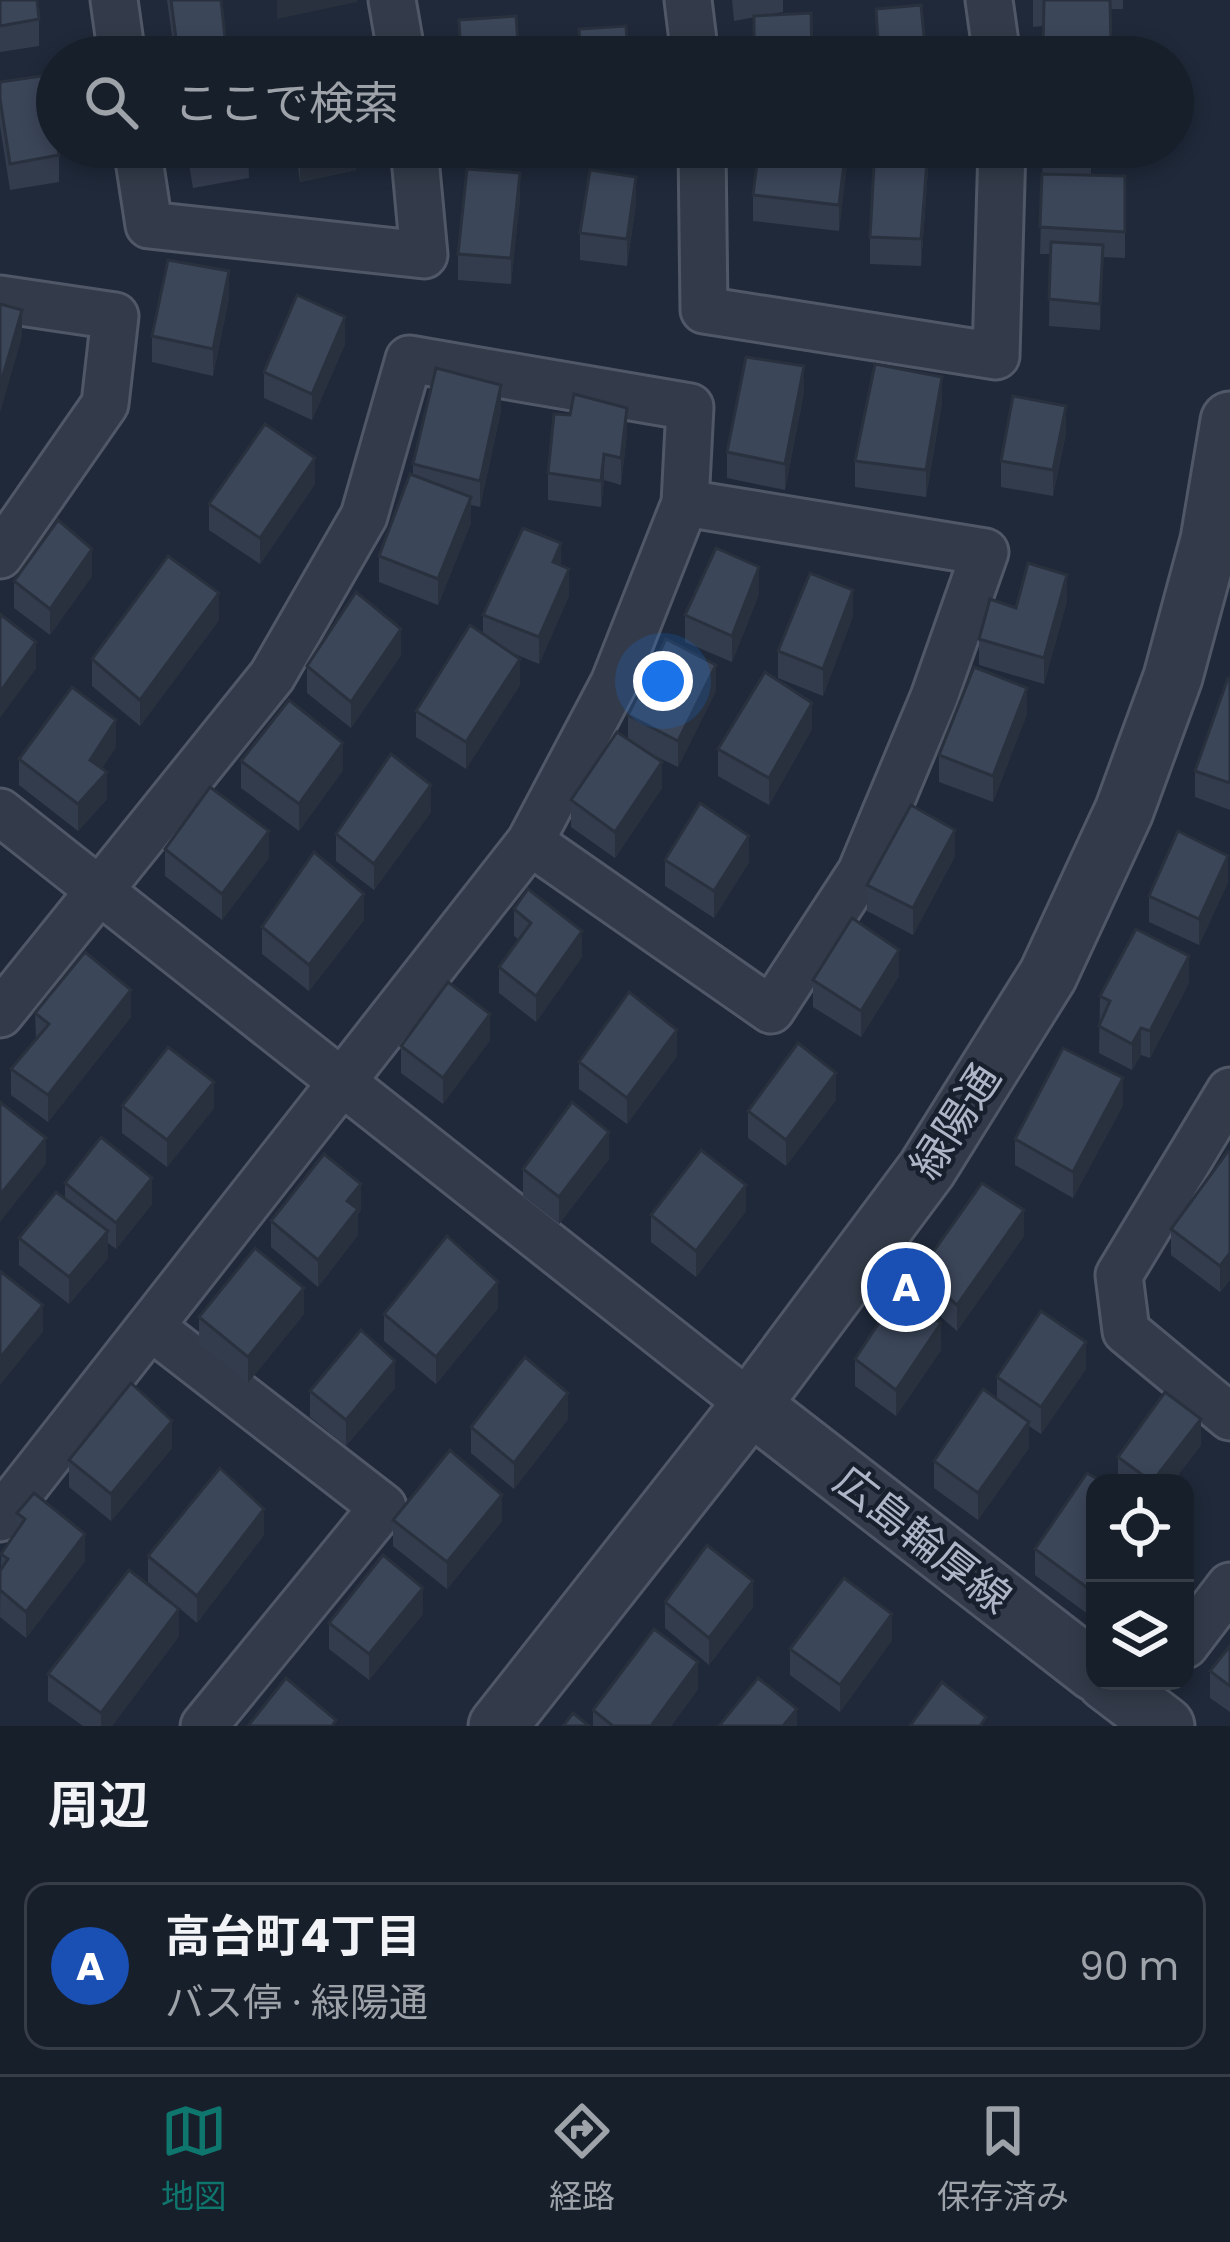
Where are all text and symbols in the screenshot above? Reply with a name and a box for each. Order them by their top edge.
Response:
search box [36,36,1194,168]
icon: search [78,69,144,135]
text: ここで検索 [174,72,399,135]
your location [633,651,693,711]
street label: 緑陽通 [896,1052,1014,1190]
pin: A [867,1242,945,1332]
street label: 広島輪厚線 [822,1451,1024,1627]
map controls [1086,1474,1194,1690]
button: locate [1086,1474,1194,1582]
button: layers [1086,1582,1194,1690]
text: 周辺 [48,1769,150,1841]
text: 高台町4丁目 [165,1905,420,1968]
text: A [76,1939,104,1994]
text: 90 m [1079,1939,1179,1994]
text: バス停 · 緑陽通 [165,1975,428,2030]
tab: 地図 [161,2098,227,2222]
tab: 経路 [549,2098,615,2222]
tab: 保存済み [937,2098,1069,2222]

